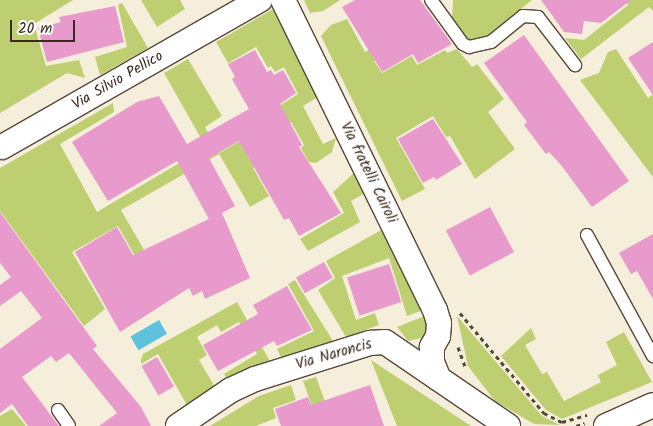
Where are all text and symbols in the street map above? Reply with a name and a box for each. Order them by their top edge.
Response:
scale bar [12,10,78,42]
text: 20 m [18,17,52,41]
street label: Via Silvio Pellico [69,48,167,114]
street label: Via fratelli Cairoli [336,119,400,227]
street label: Via Naroncis [294,336,374,374]

